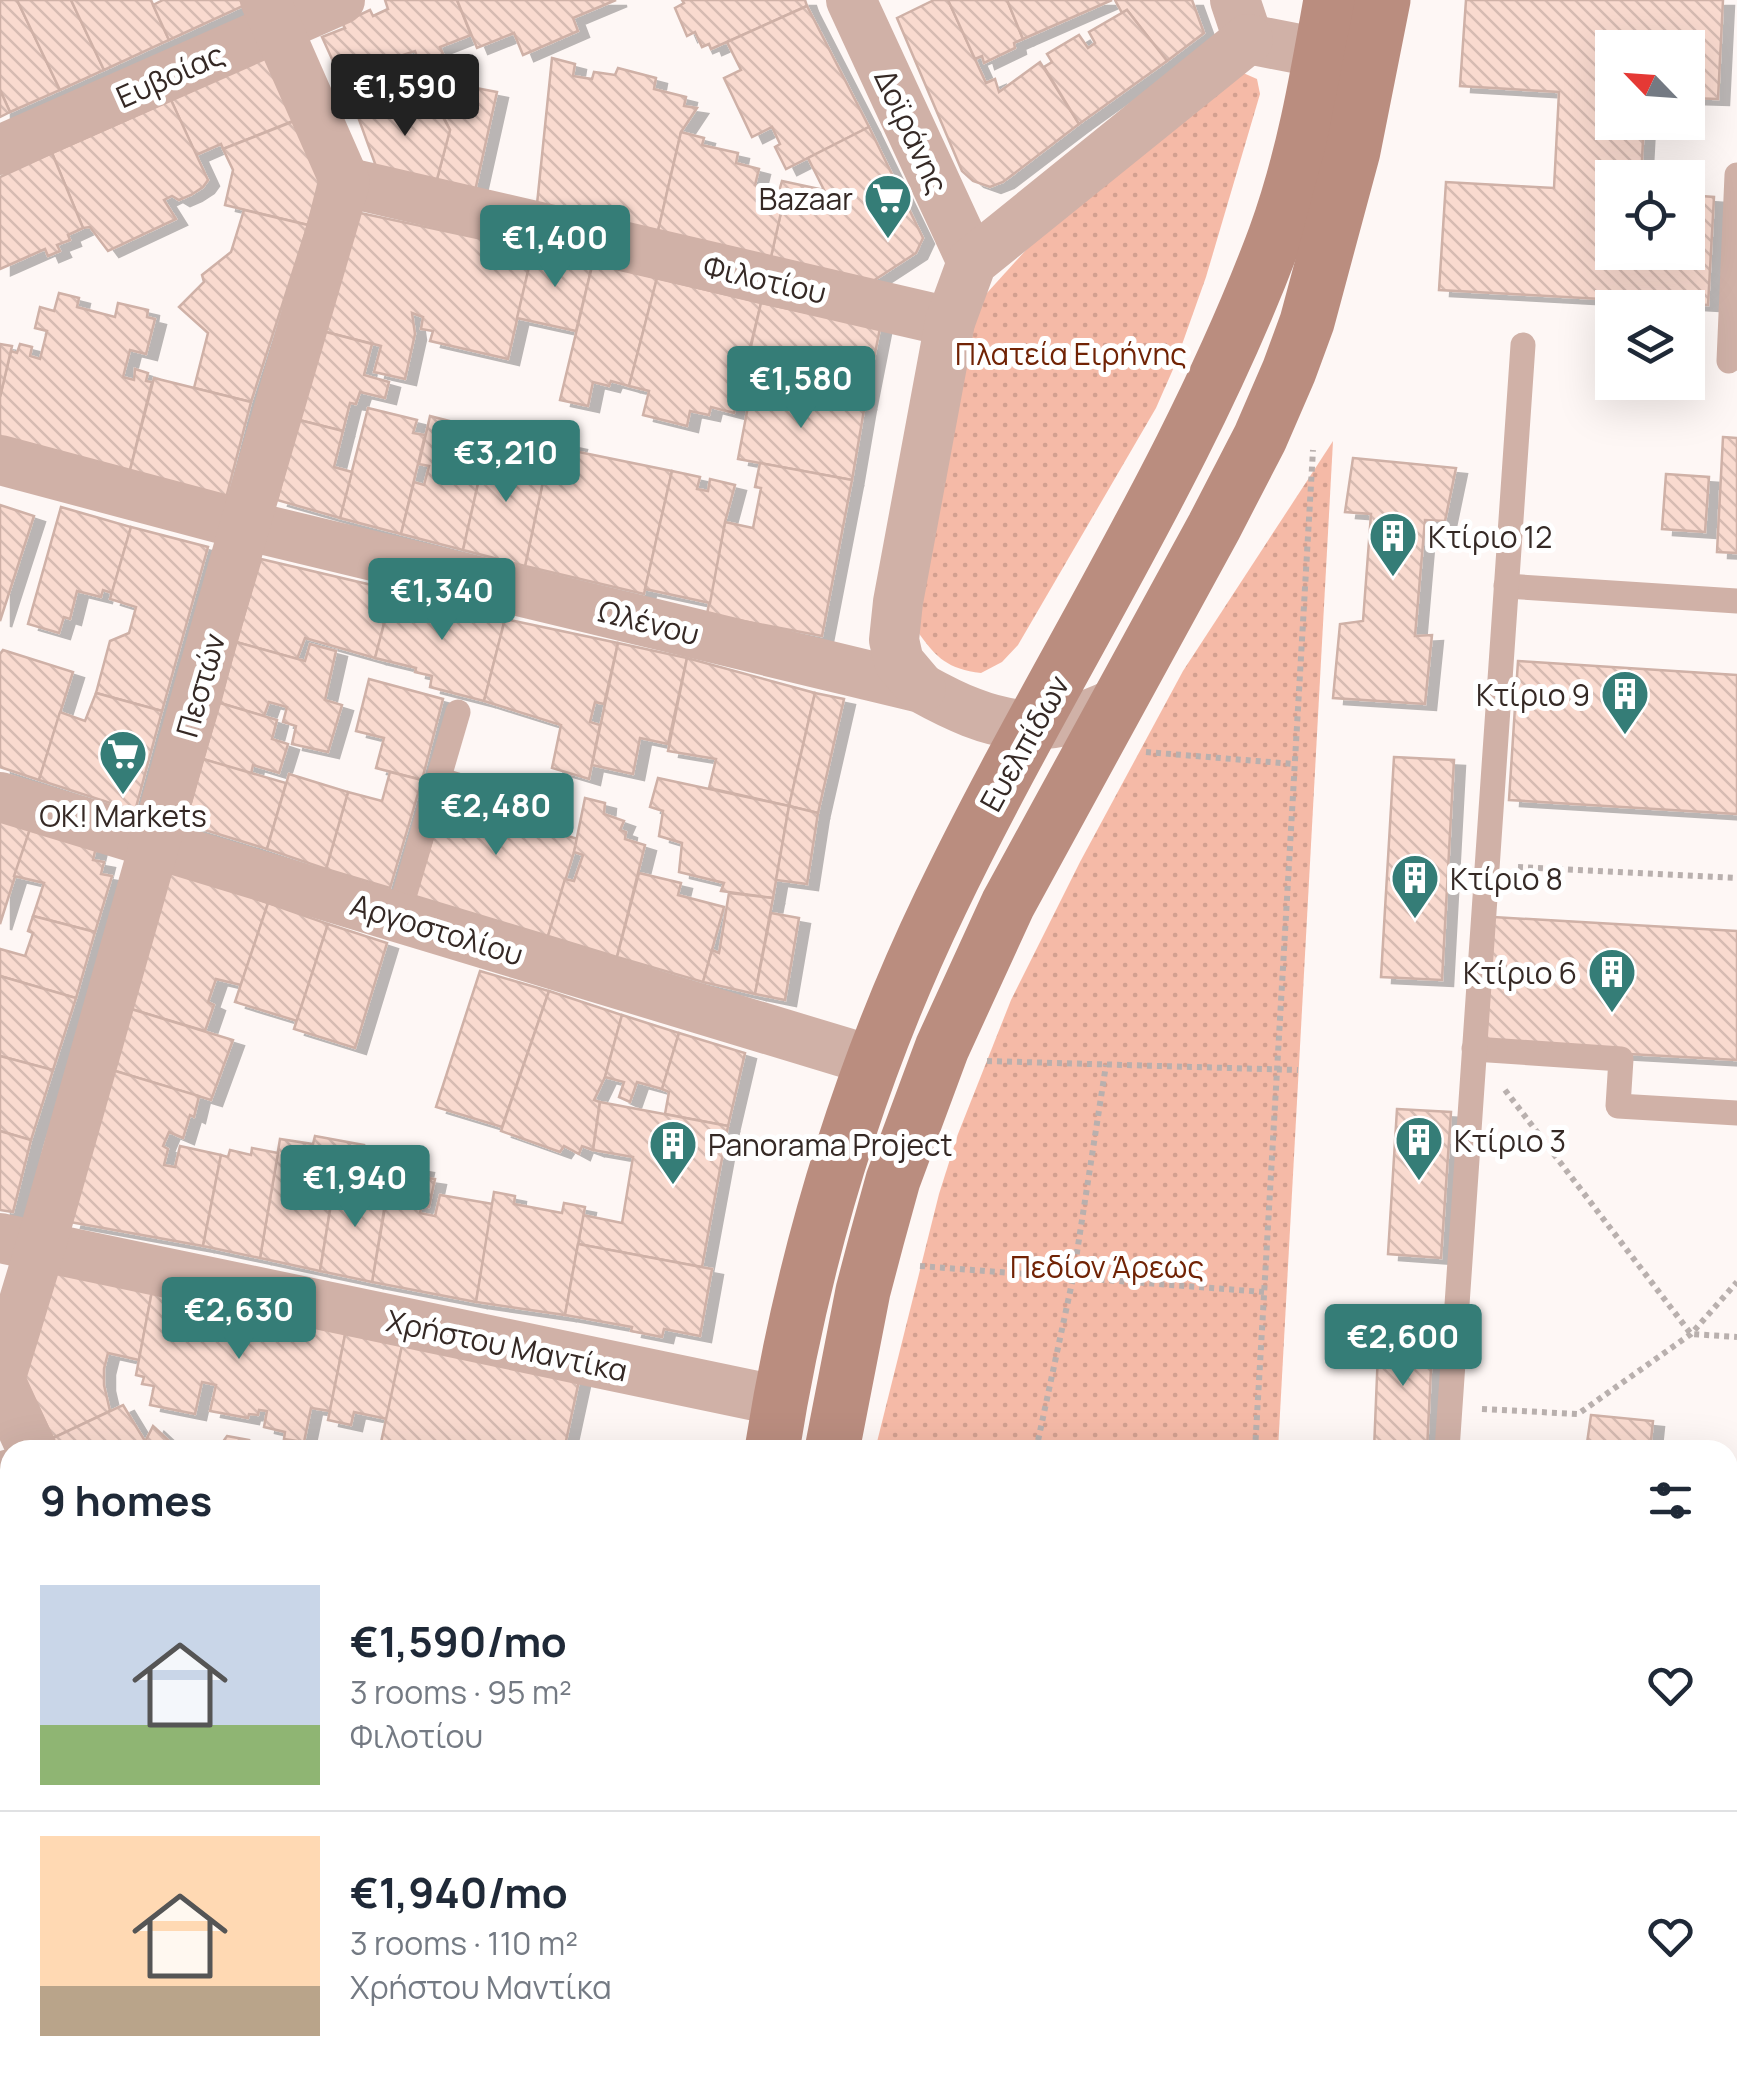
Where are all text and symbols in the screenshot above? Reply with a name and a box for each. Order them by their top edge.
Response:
north arrow [1595,30,1705,140]
map controls [1595,30,1705,400]
street label: Ευβοίας [110,33,230,117]
pin: €1,590 [324,54,486,139]
street label: Δοϊράνης [865,62,959,200]
text: €1,590 [353,64,457,108]
button: locate [1595,160,1705,270]
supermarket icon: Bazaar [862,172,914,240]
place label: Bazaar [759,178,853,219]
pin: €1,400 [474,205,636,290]
text: €1,400 [502,215,608,259]
street label: Φιλοτίου [700,245,830,313]
button: layers [1595,290,1705,400]
park label: Πλατεία Ειρήνης [955,333,1187,374]
pin: €1,580 [720,346,882,431]
text: €1,580 [749,356,853,400]
pin: €3,210 [425,420,587,505]
text: €3,210 [454,430,558,474]
building icon: Κτίριο 12 [1367,510,1419,578]
place label: Κτίριο 12 [1428,516,1552,557]
pin: €1,340 [361,558,523,643]
text: €1,340 [390,568,494,612]
street label: Ωλένου [594,590,704,654]
street label: Πεστών [166,628,234,742]
street label: Ευελπίδων [970,668,1078,818]
building icon: Κτίριο 9 [1599,668,1651,736]
place label: Κτίριο 9 [1476,674,1590,715]
supermarket icon: OK! Markets [97,728,149,796]
pin: €2,480 [415,773,577,858]
text: €2,480 [441,783,551,827]
place label: OK! Markets [39,795,207,836]
building icon: Κτίριο 8 [1389,852,1441,920]
place label: Κτίριο 8 [1450,858,1563,899]
street label: Αργοστολίου [346,883,528,975]
building icon: Κτίριο 6 [1586,946,1638,1014]
place label: Κτίριο 6 [1463,952,1577,993]
building icon: Κτίριο 3 [1393,1114,1445,1182]
building icon: Panorama Project [647,1118,699,1186]
place label: Κτίριο 3 [1454,1120,1566,1161]
place label: Panorama Project [708,1124,953,1165]
pin: €1,940 [274,1145,436,1230]
text: €1,940 [303,1155,407,1199]
park label: Πεδίον Άρεως [1010,1246,1204,1287]
pin: €2,630 [158,1277,320,1362]
text: €2,630 [184,1287,294,1331]
street label: Χρήστου Μαντίκα [383,1299,631,1391]
pin: €2,600 [1322,1304,1484,1389]
text: €2,600 [1347,1314,1459,1358]
text: 9 homes [40,1471,212,1529]
icon: filters [1643,1473,1698,1528]
text: €1,590/mo [350,1612,567,1670]
icon: home [120,1625,240,1745]
icon: heart [1643,1658,1698,1713]
text: 3 rooms · 95 m² [350,1670,572,1714]
text: Φιλοτίου [350,1714,483,1758]
text: €1,940/mo [350,1863,568,1921]
icon: home [120,1876,240,1996]
icon: heart [1643,1909,1698,1964]
text: 3 rooms · 110 m² [350,1921,578,1965]
text: Χρήστου Μαντίκα [350,1965,612,2009]

